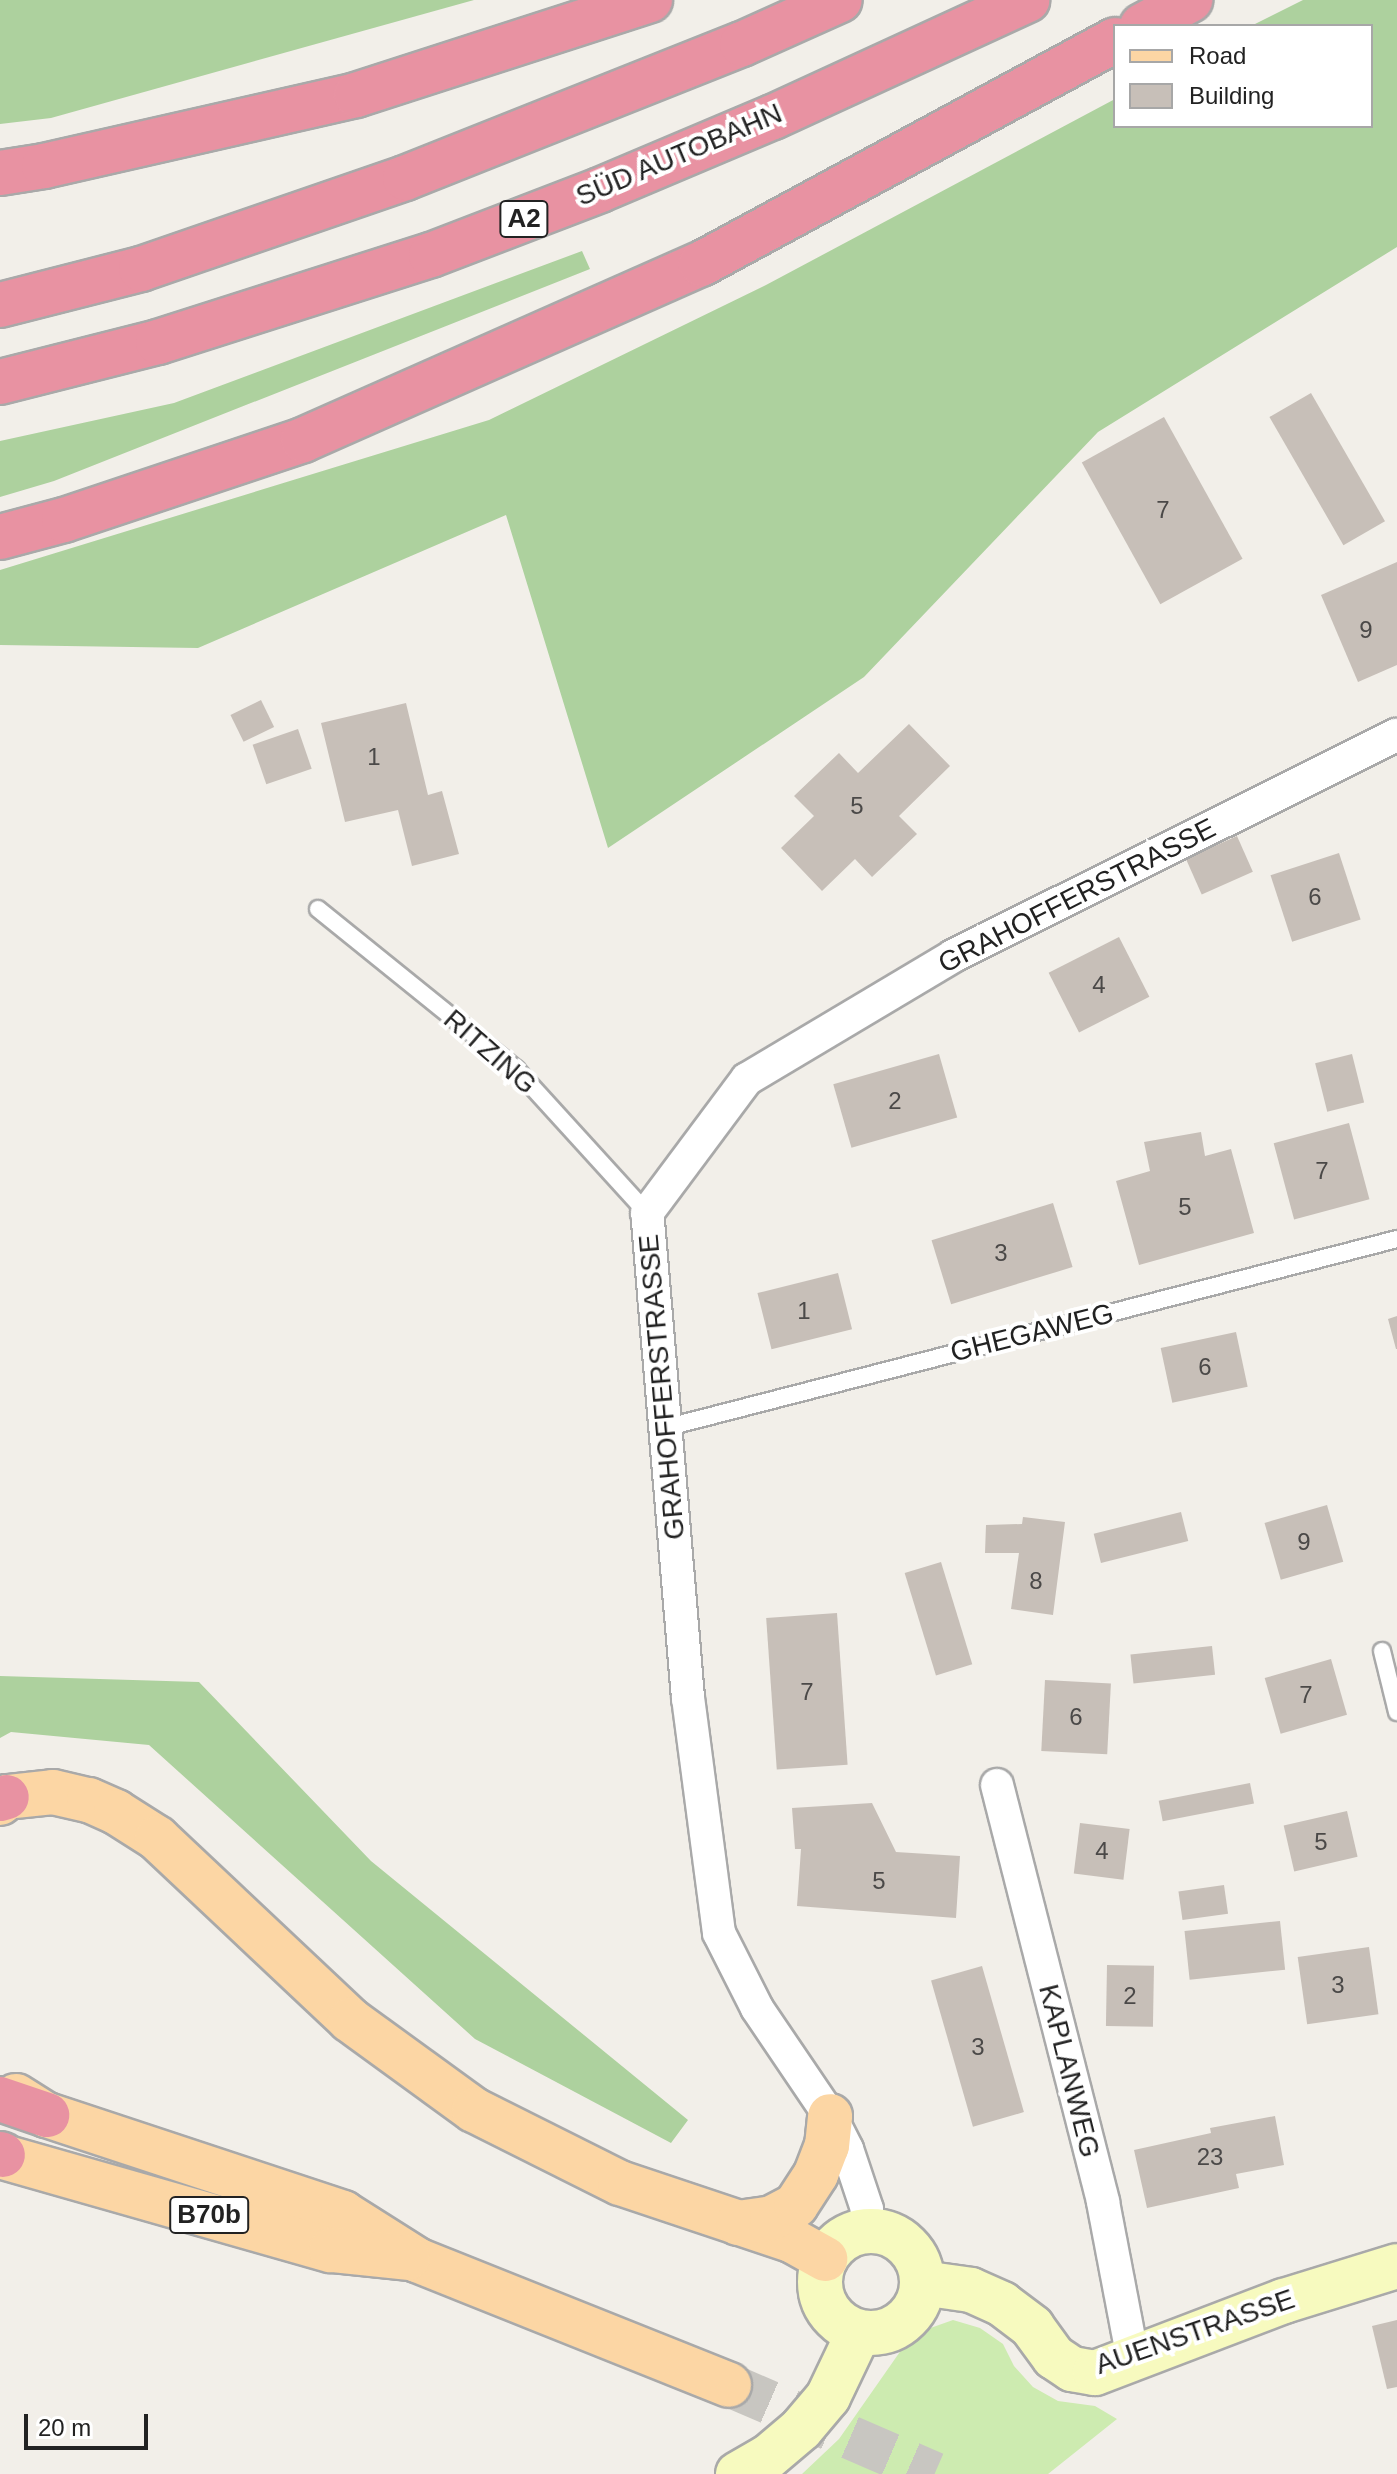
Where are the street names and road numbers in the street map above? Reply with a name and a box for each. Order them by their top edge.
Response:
street label: SÜD AUTOBAHN [570,96,788,214]
road number: A2 [498,197,550,241]
street label: GRAHOFFERSTRASSE [933,811,1221,981]
street label: RITZING [437,1003,543,1101]
street label: GRAHOFFERSTRASSE [632,1233,692,1541]
street label: GHEGAWEG [947,1297,1117,1369]
street label: KAPLANWEG [1031,1981,1107,2161]
road number: B70b [169,2193,249,2237]
street label: AUENSTRASSE [1091,2282,1299,2382]

